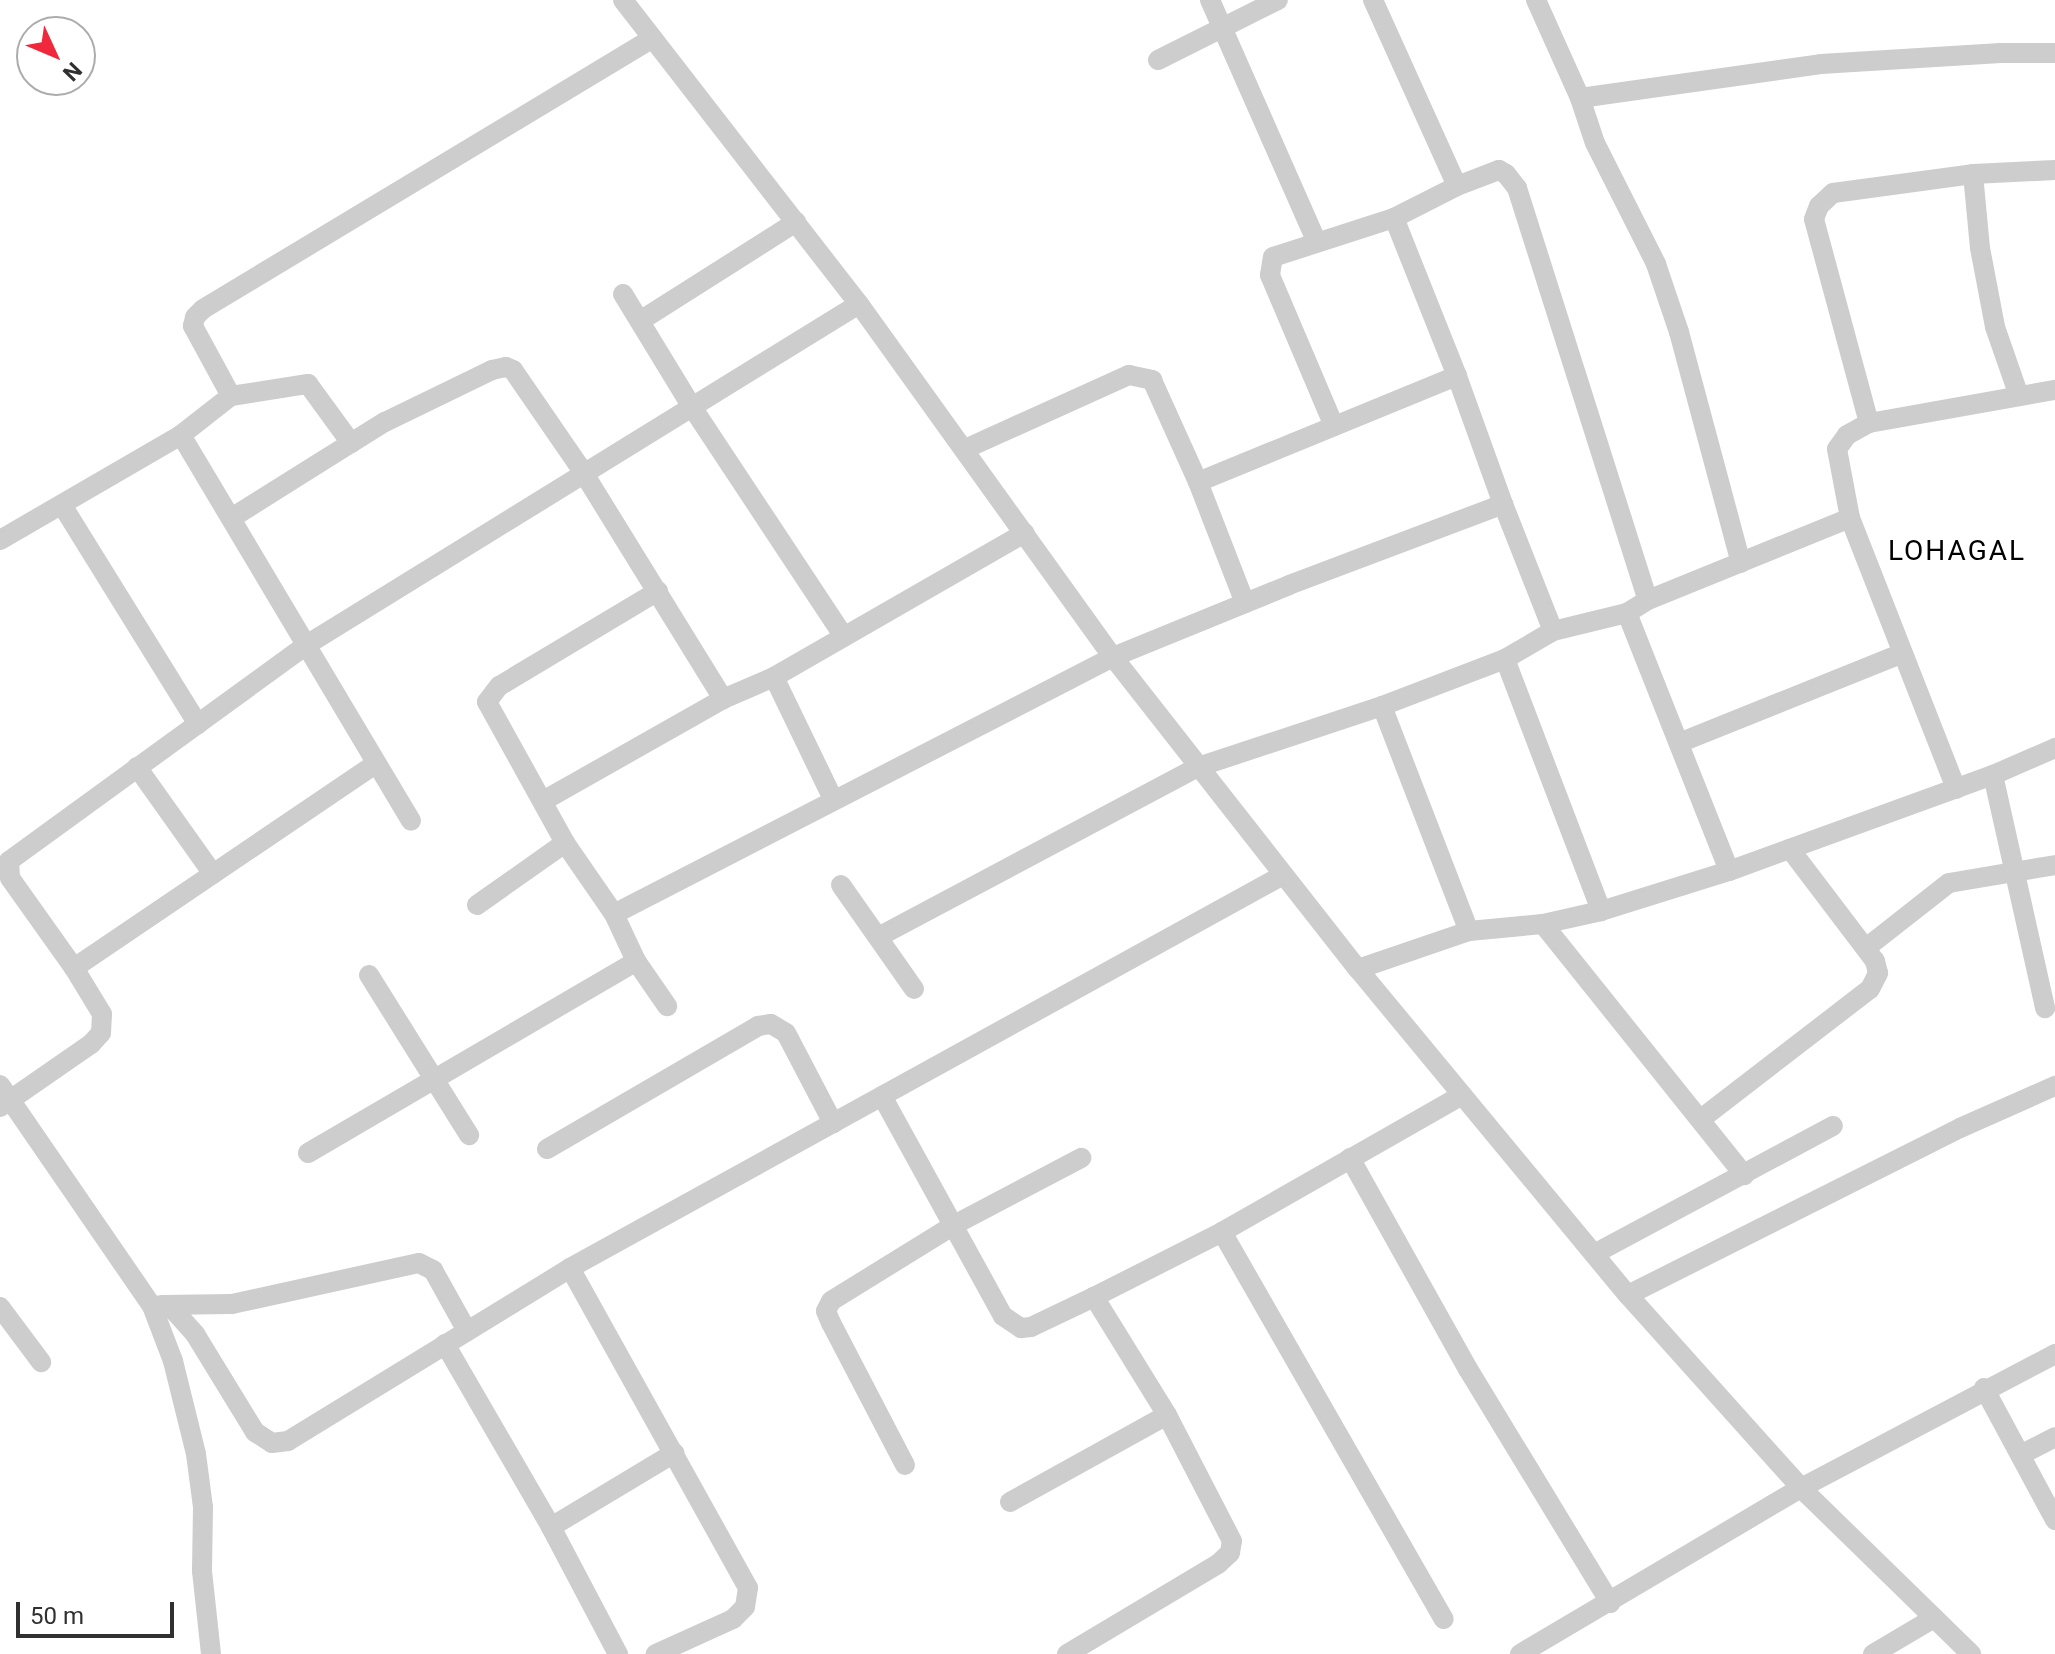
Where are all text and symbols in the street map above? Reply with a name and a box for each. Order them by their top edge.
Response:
north arrow [16,16,96,96]
text: N [58,57,87,86]
district label: LOHAGAL [1888,534,2026,568]
scale bar [20,1586,178,1636]
text: 50 m [30,1602,84,1630]

